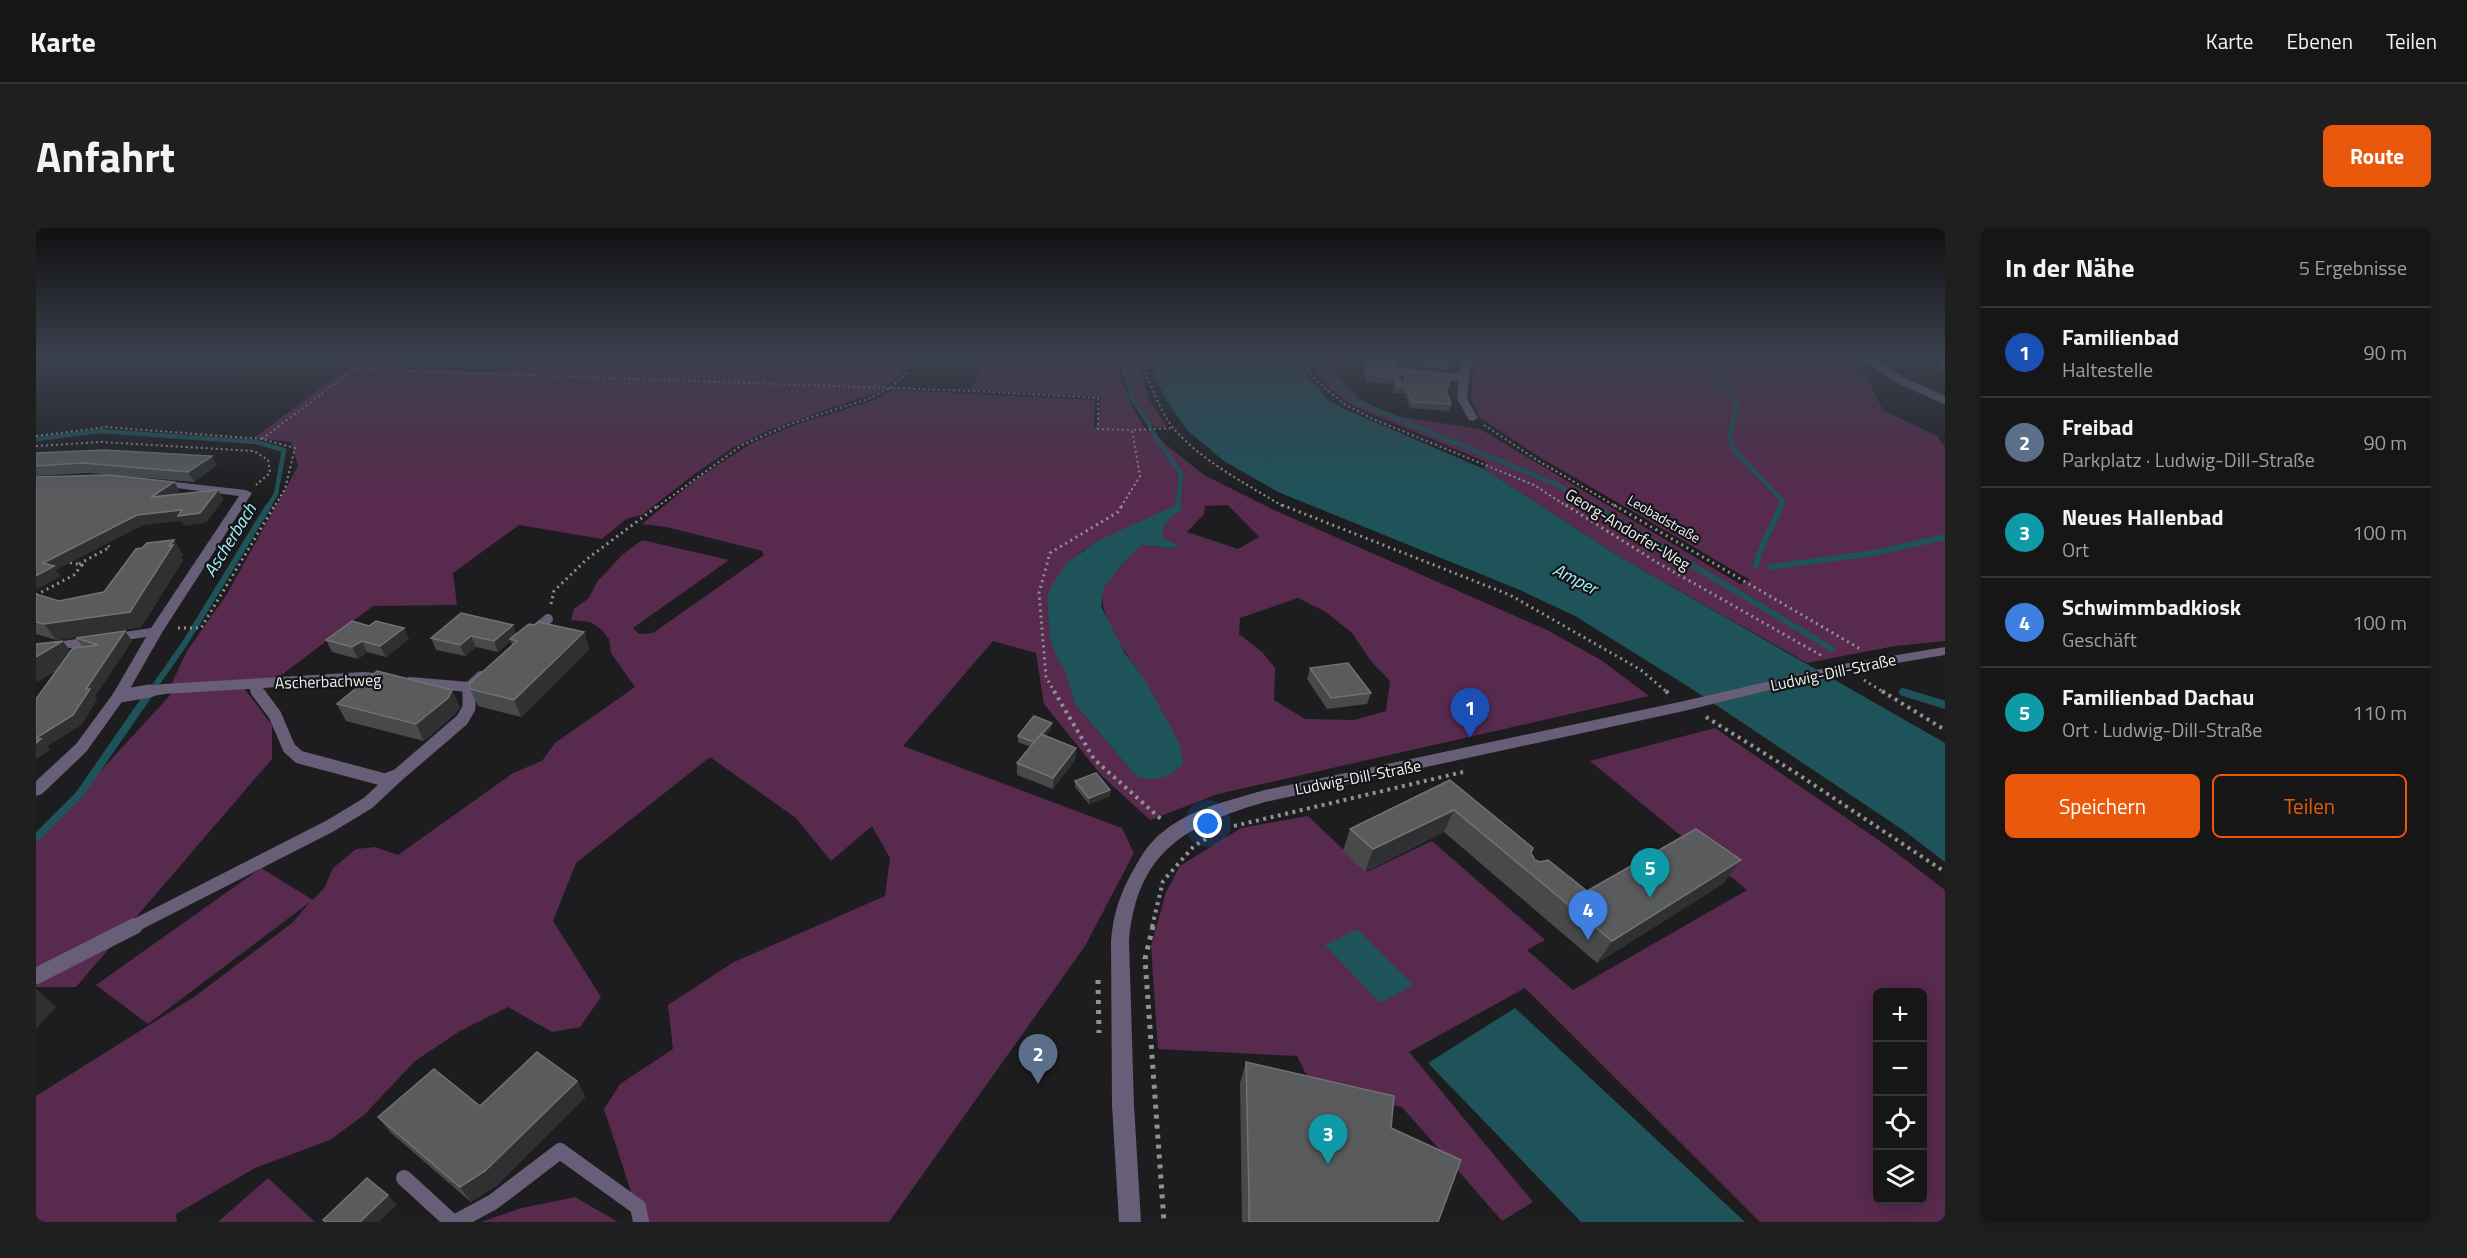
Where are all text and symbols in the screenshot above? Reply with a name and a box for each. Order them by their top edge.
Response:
text: Karte [30,20,96,63]
text: Karte [2206,25,2253,57]
text: Ebenen [2286,25,2353,57]
text: Teilen [2386,25,2437,57]
text: Anfahrt [36,124,175,188]
button: Route [2323,125,2431,187]
text: In der Nähe [2005,248,2134,287]
text: 5 Ergebnisse [2299,252,2407,283]
text: Familienbad [2062,320,2179,354]
text: 1 [2019,337,2030,368]
text: 90 m [2363,337,2407,368]
text: Haltestelle [2062,354,2153,385]
text: Freibad [2062,410,2134,444]
text: 2 [2019,427,2030,458]
text: 90 m [2363,427,2407,458]
text: Parkplatz · Ludwig-Dill-Straße [2062,444,2315,475]
street label: Georg-Andorfer-Weg [1561,482,1695,576]
street label: Leobadstraße [1624,489,1705,548]
water label: Ascherbach [196,497,263,582]
text: Neues Hallenbad [2062,500,2224,534]
text: 3 [2019,517,2030,548]
text: 100 m [2352,517,2407,548]
text: Ort [2062,534,2089,565]
water label: Amper [1548,556,1604,602]
text: Schwimmbadkiosk [2062,590,2241,624]
text: 4 [2019,607,2030,638]
text: 100 m [2352,607,2407,638]
text: Geschäft [2062,624,2137,655]
street label: Ludwig-Dill-Straße [1768,647,1898,697]
street label: Ascherbachweg [274,667,382,695]
text: Familienbad Dachau [2062,680,2254,714]
pin: 1 [1450,688,1490,738]
text: 5 [2019,697,2030,728]
text: 110 m [2352,697,2407,728]
text: Ort · Ludwig-Dill-Straße [2062,714,2262,745]
street label: Ludwig-Dill-Straße [1293,753,1423,801]
button: Speichern [2005,774,2200,838]
button: Teilen [2212,774,2407,838]
your location [1193,809,1222,838]
pin: 5 [1630,848,1670,898]
pin: 4 [1568,890,1608,940]
map controls [1873,988,1927,1204]
button: + [1873,988,1927,1042]
pin: 2 [1018,1034,1058,1084]
button: − [1873,1042,1927,1096]
button: locate [1873,1096,1927,1150]
pin: 3 [1308,1114,1348,1164]
button: layers [1873,1150,1927,1204]

